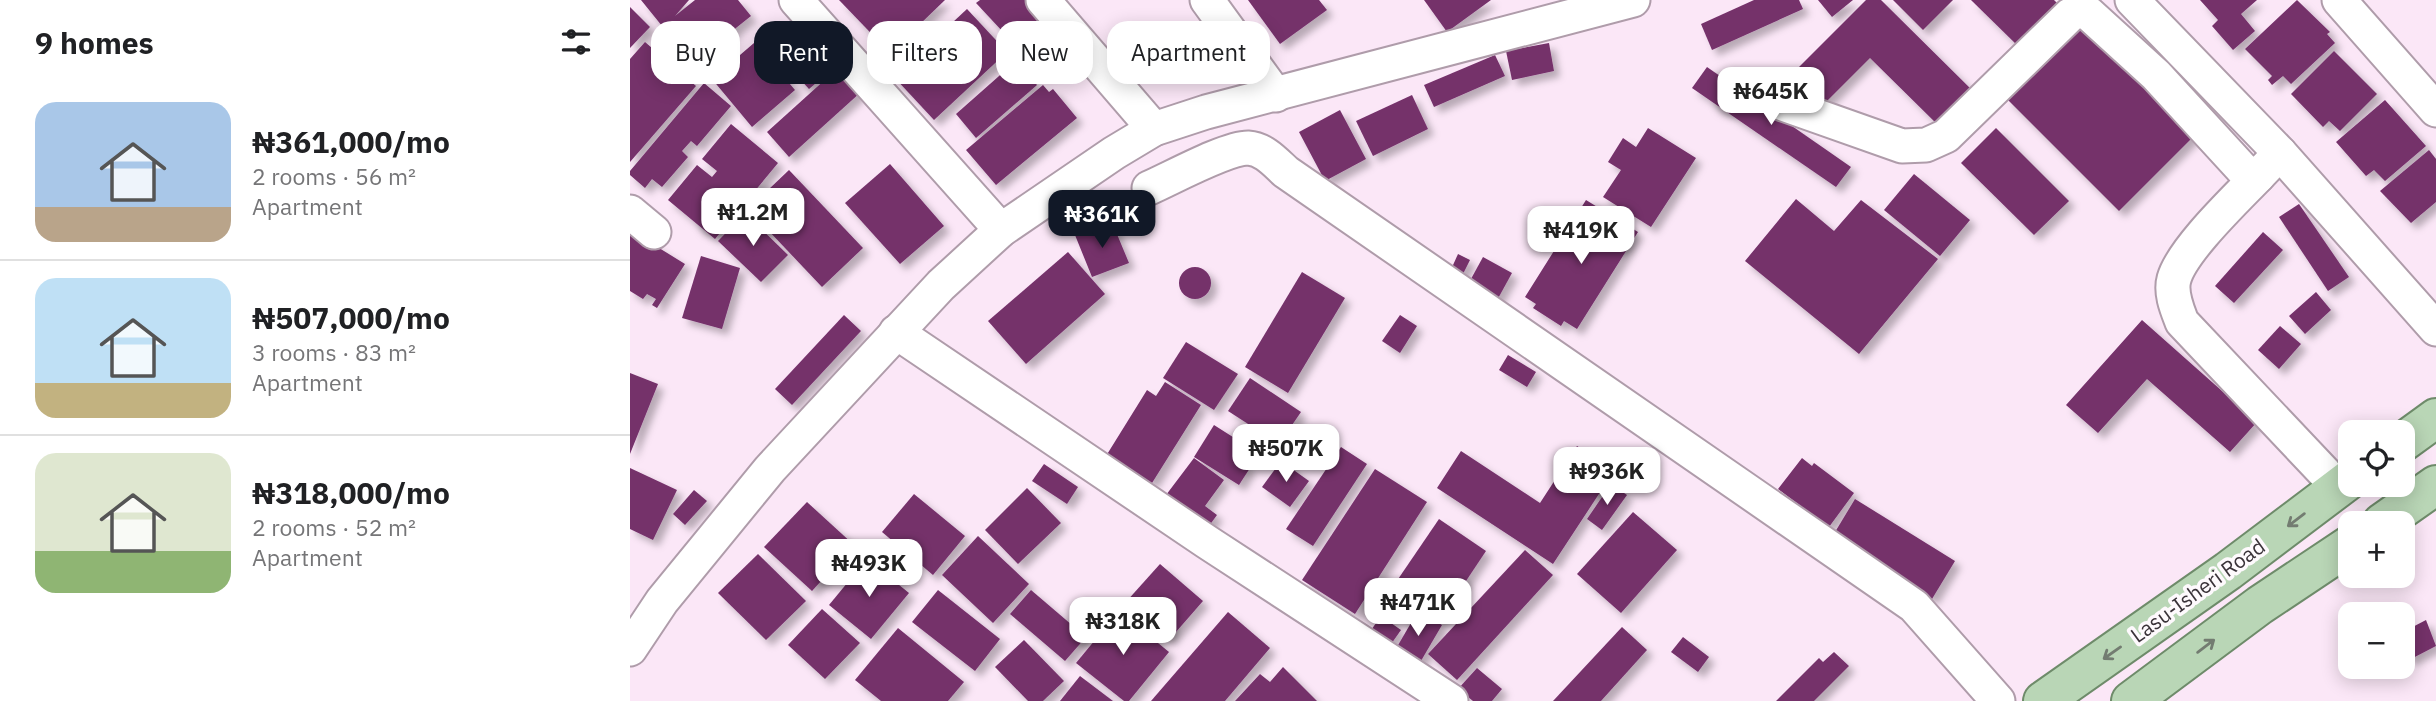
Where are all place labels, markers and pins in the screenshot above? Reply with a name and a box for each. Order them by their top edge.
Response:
pin: ₦645K [1722,68,1820,127]
pin: ₦1.2M [704,188,802,248]
pin: ₦361K [1053,190,1151,250]
pin: ₦419K [1532,206,1630,266]
pin: ₦507K [1237,424,1335,484]
pin: ₦936K [1558,448,1656,507]
pin: ₦493K [820,540,918,599]
pin: ₦471K [1369,578,1467,638]
pin: ₦318K [1074,598,1172,657]

